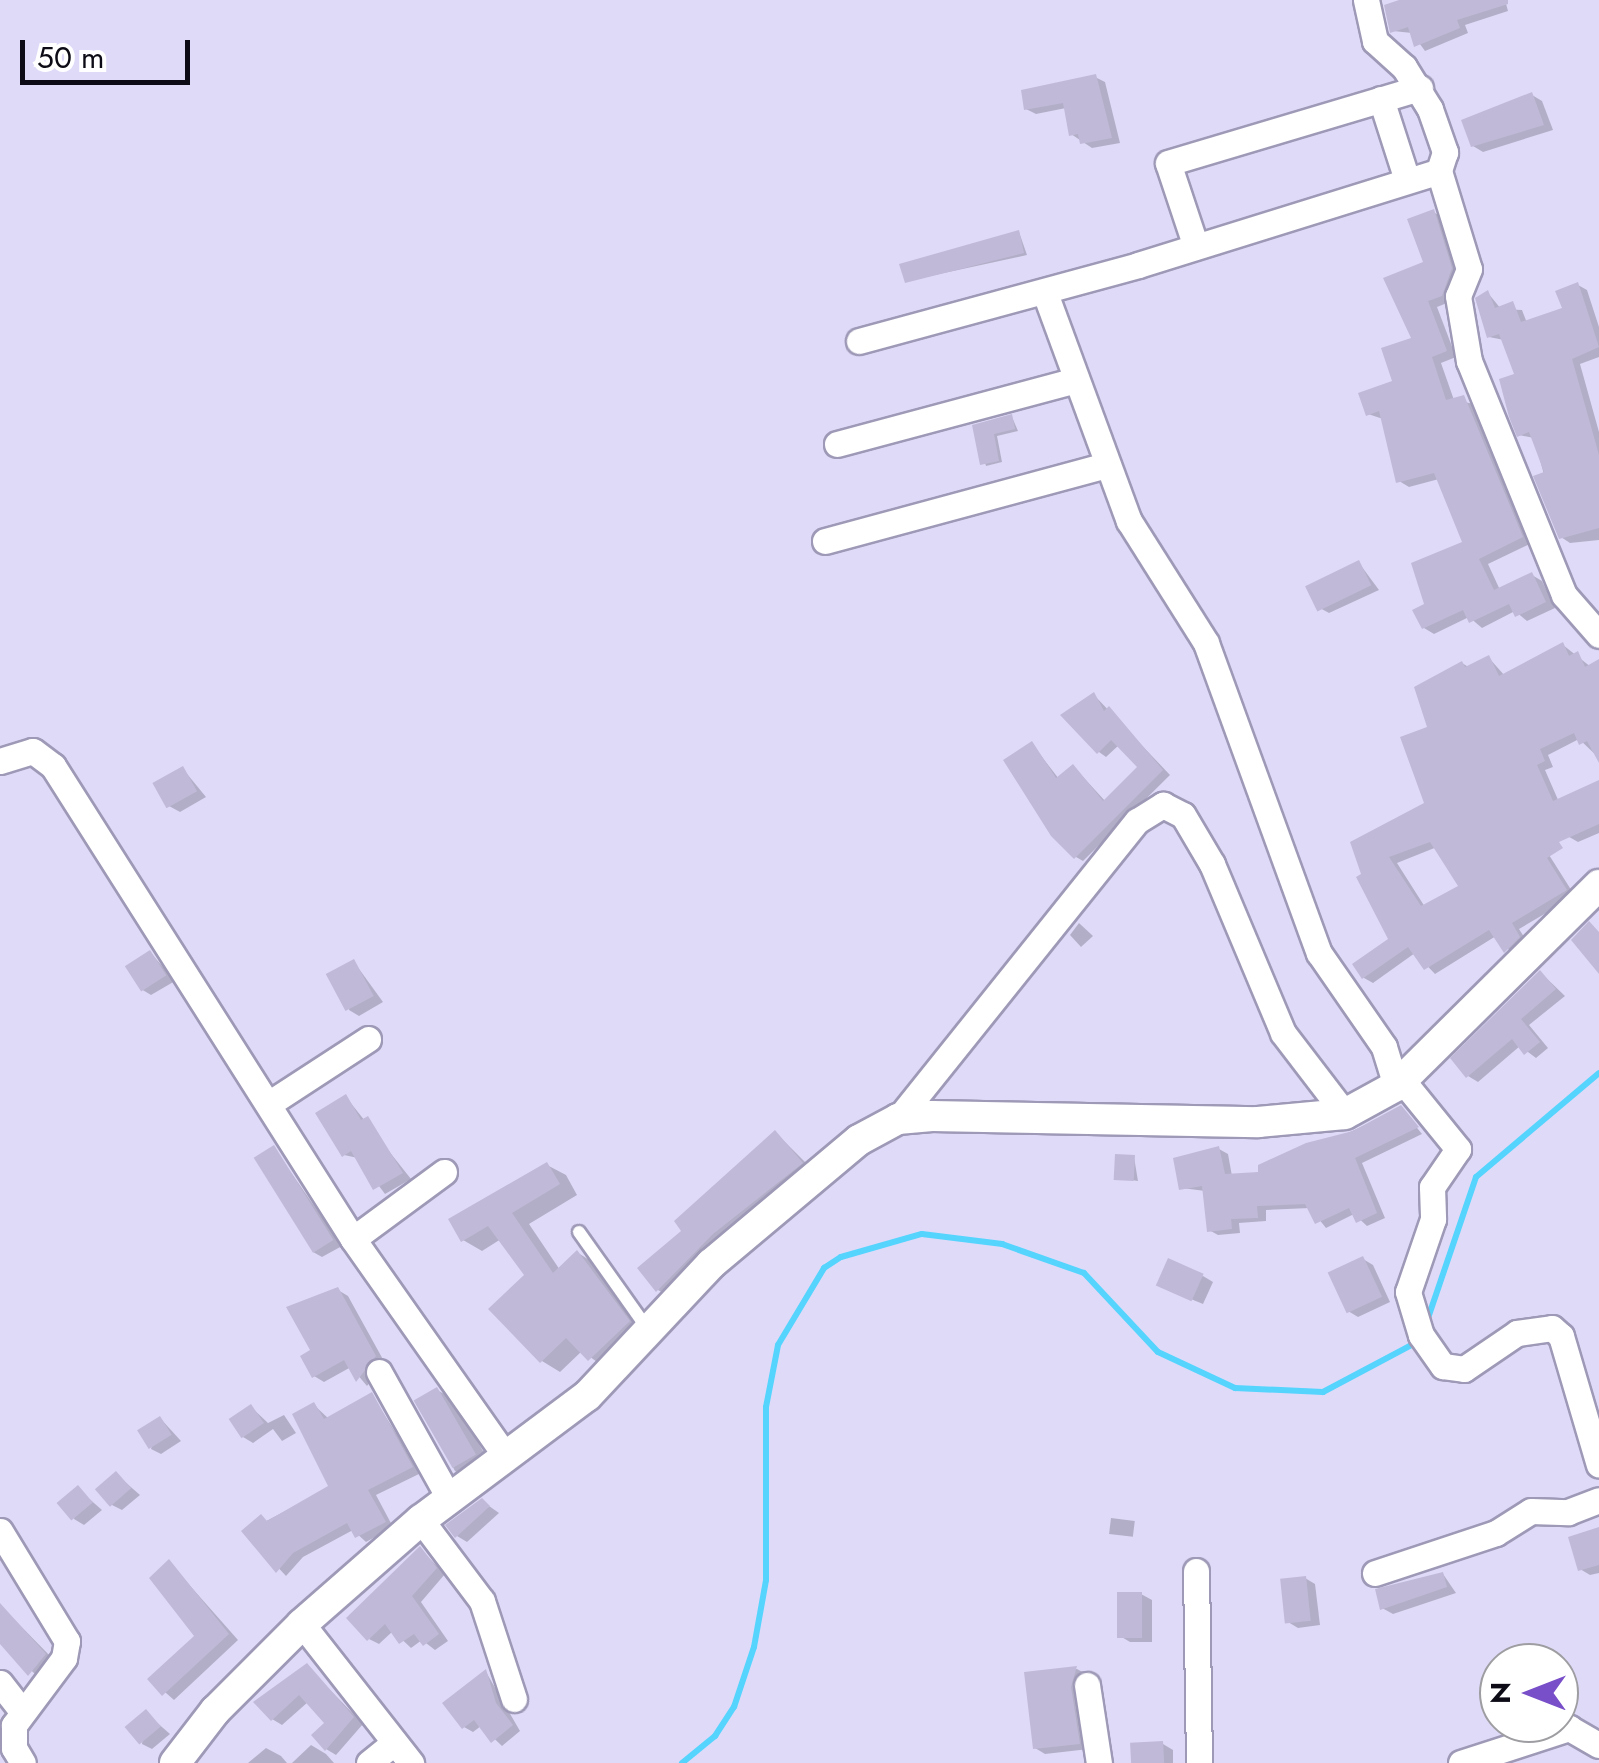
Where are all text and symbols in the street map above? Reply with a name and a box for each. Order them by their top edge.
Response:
scale bar [25,20,195,82]
text: 50 m [37,36,104,79]
north arrow [1479,1643,1579,1743]
text: N [1480,1682,1521,1704]

